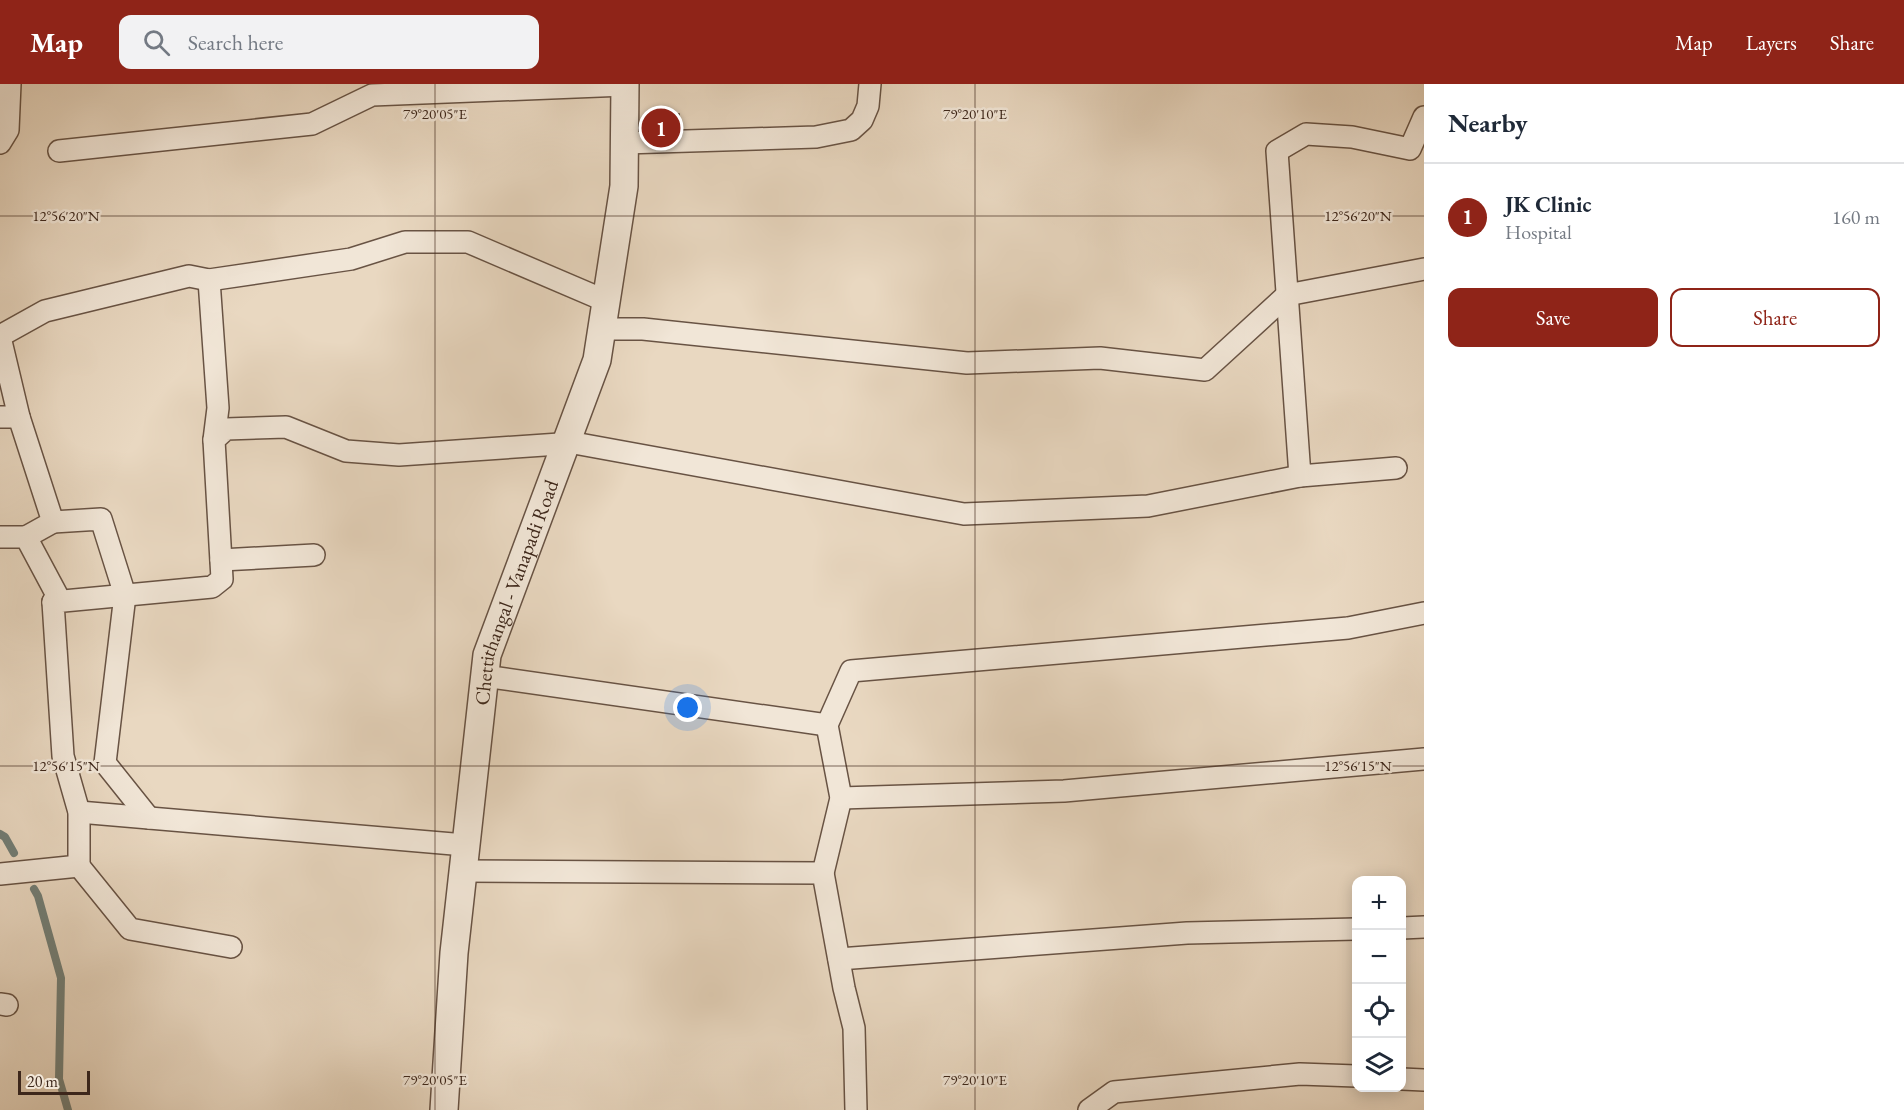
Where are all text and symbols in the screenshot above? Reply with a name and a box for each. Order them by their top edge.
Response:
search box [119,15,539,69]
text: Map [30,24,83,60]
icon: search [140,26,173,59]
text: Search here [188,28,283,57]
text: Map [1675,29,1713,56]
text: Layers [1746,29,1797,56]
text: Share [1830,29,1874,56]
text: 79°20'05"E [403,104,468,123]
text: 79°20'10"E [943,104,1008,123]
pin: 1 [642,106,680,150]
text: Nearby [1448,106,1528,140]
text: JK Clinic [1505,190,1591,219]
text: 1 [1462,204,1473,230]
text: 160 m [1832,204,1880,230]
text: 12°56'20"N [32,206,100,225]
text: 12°56'20"N [1324,206,1392,225]
text: Hospital [1505,219,1572,245]
button: Save [1448,288,1658,347]
button: Share [1670,288,1880,347]
street label: Chettithangal - Vanapadi Road [469,475,565,707]
your location [673,693,702,722]
text: 12°56'15"N [32,756,100,775]
text: 12°56'15"N [1324,756,1392,775]
map controls [1352,876,1406,1092]
button: + [1352,876,1406,930]
button: − [1352,930,1406,984]
button: locate [1352,984,1406,1038]
button: layers [1352,1038,1406,1092]
scale bar [18,1068,90,1096]
text: 79°20'05"E [403,1070,468,1089]
text: 79°20'10"E [943,1070,1008,1089]
text: 20 m [27,1071,58,1092]

